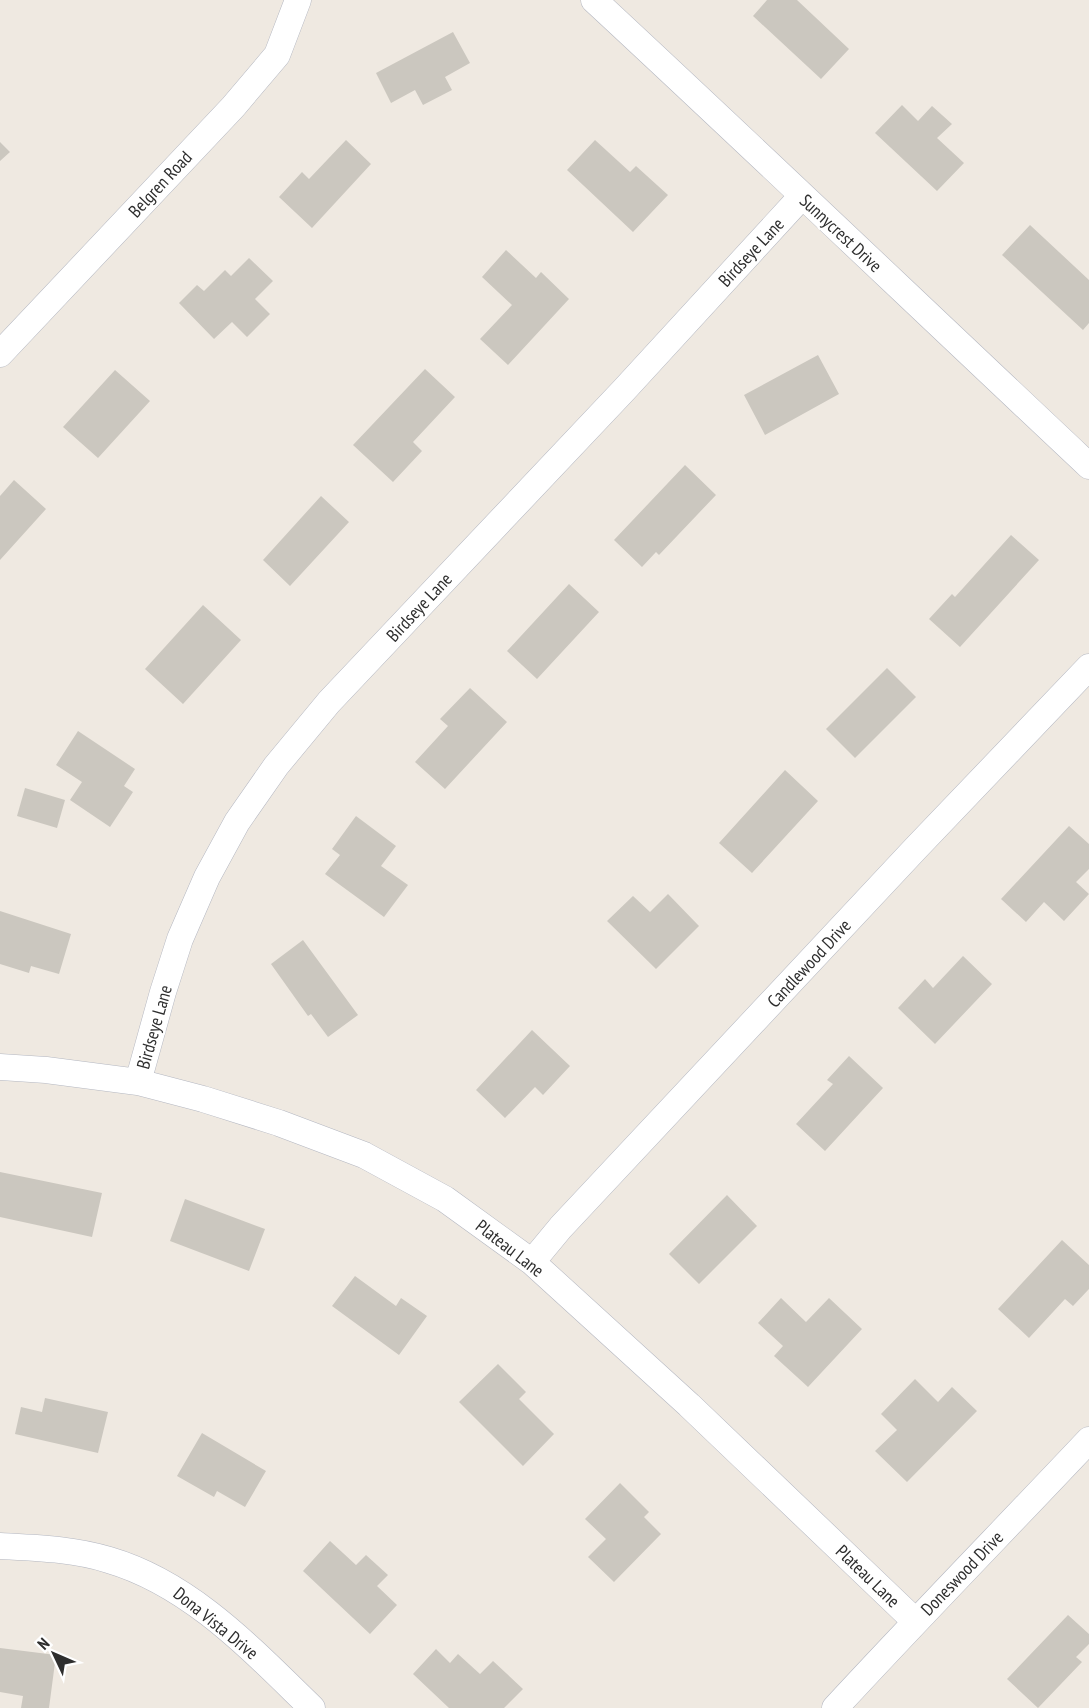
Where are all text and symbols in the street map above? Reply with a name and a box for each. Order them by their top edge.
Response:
street label: Belgren Road [123,146,197,222]
street label: Sunnycrest Drive [795,189,887,277]
street label: Birdseye Lane [713,213,789,291]
street label: Birdseye Lane [381,568,457,646]
street label: Candlewood Drive [762,914,856,1012]
street label: Birdseye Lane [131,982,177,1072]
street label: Plateau Lane [471,1214,549,1282]
street label: Doneswood Drive [916,1526,1008,1620]
street label: Plateau Lane [831,1540,905,1612]
street label: Dona Vista Drive [169,1582,263,1664]
north arrow [24,1624,84,1684]
text: N [33,1634,53,1654]

